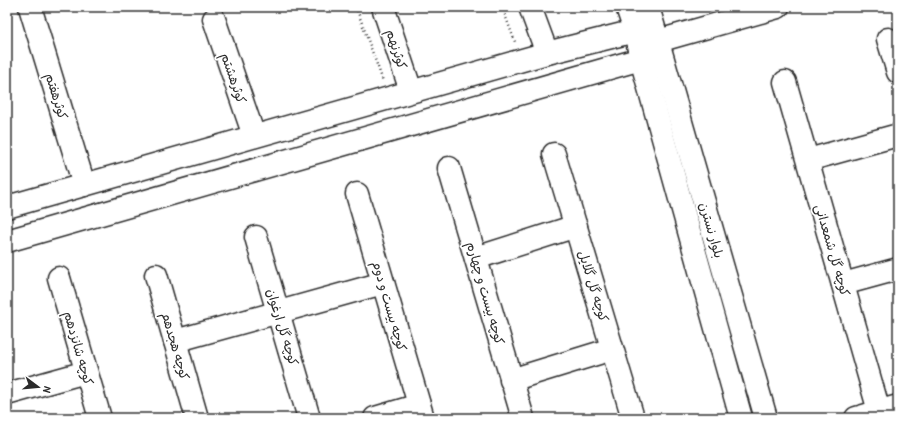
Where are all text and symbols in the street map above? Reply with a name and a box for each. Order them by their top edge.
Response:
street label: کوثرنهم [380,27,412,72]
street label: کوثرهشتم [215,50,251,107]
street label: کوثرهفتم [40,71,73,122]
street label: بلوار نسترن [695,200,729,260]
street label: کوچه گل شمعدانی [810,202,855,299]
street label: کوچه بیست و چهارم [461,239,509,348]
street label: کوچه گل گلایل [575,248,614,325]
street label: کوچه بیست و دوم [367,259,412,354]
street label: کوچه گل ارغوان [263,286,303,368]
street label: کوچه شانزدهم [58,309,98,388]
street label: کوچه هجدهم [156,310,194,383]
north arrow [18,367,58,407]
text: N [40,385,55,395]

